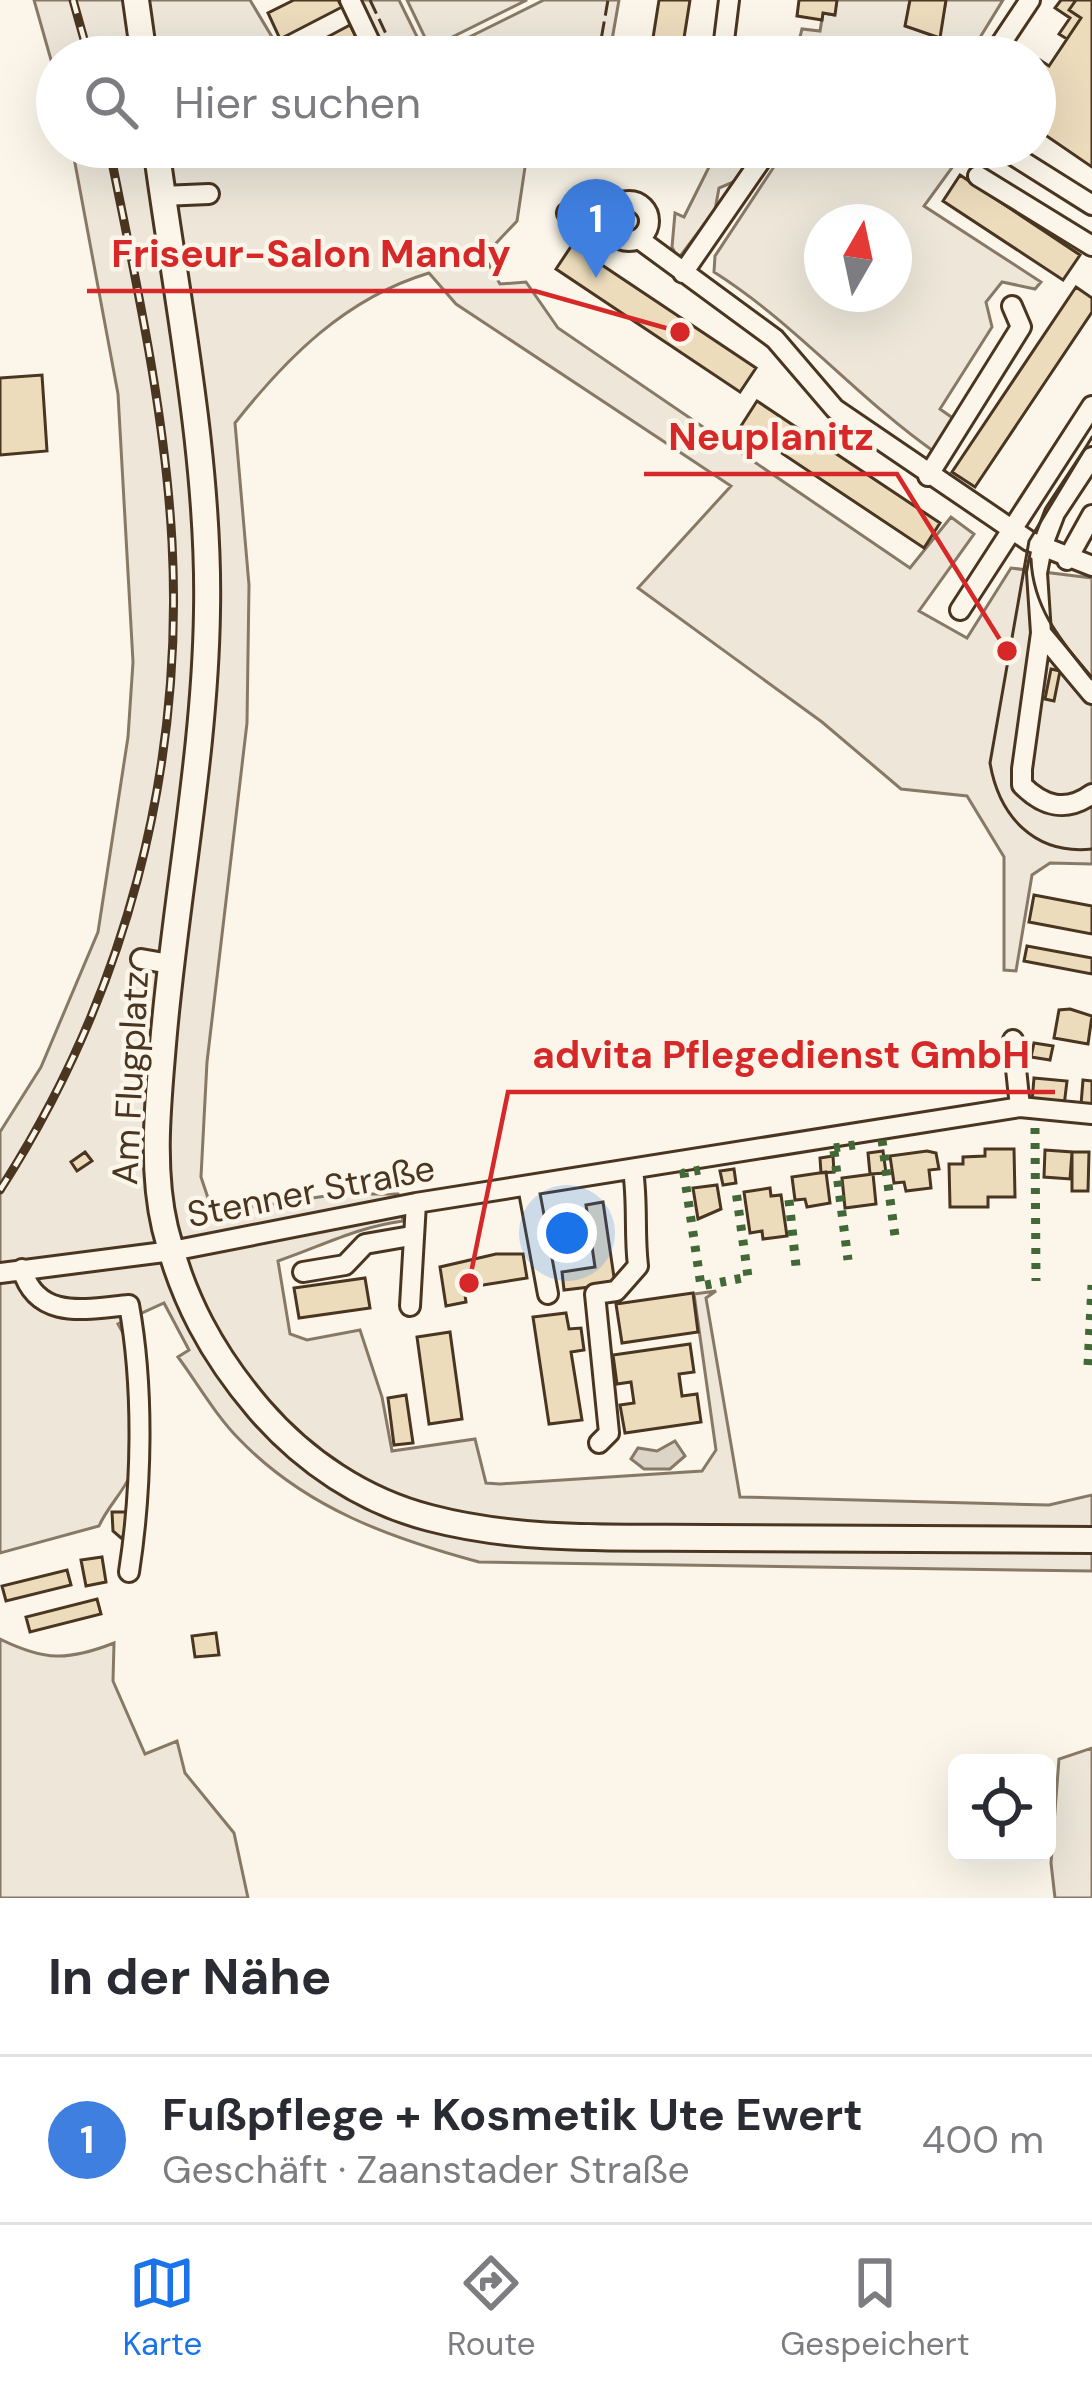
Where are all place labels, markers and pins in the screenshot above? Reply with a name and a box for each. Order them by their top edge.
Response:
pin: 1 [557,179,635,278]
callout: Friseur-Salon Mandy [87,216,535,291]
callout: Neuplanitz [644,399,897,474]
callout: advita Pflegedienst GmbH [508,1017,1055,1092]

